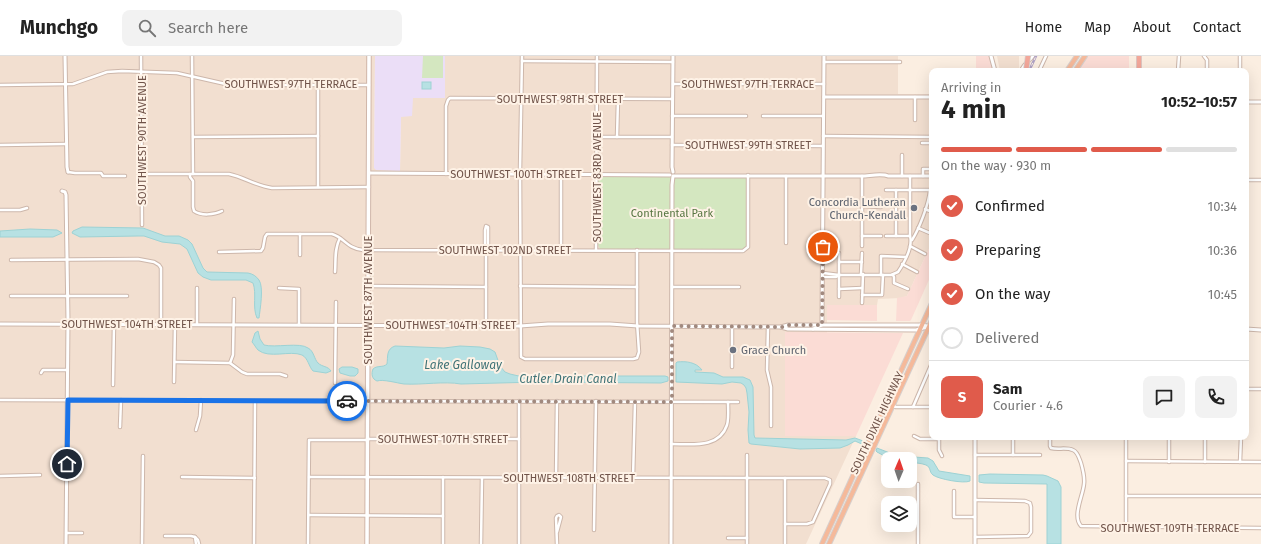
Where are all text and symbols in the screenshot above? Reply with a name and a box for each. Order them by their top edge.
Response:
search box [122,10,402,46]
text: Munchgo [20,16,98,39]
icon: search [136,17,158,39]
text: Search here [168,19,248,37]
text: Home [1025,19,1062,36]
text: Map [1084,19,1111,36]
text: About [1133,19,1171,36]
text: Contact [1193,19,1241,36]
street label: SOUTHWEST 90TH AVENUE [136,75,149,205]
street label: SOUTHWEST 97TH TERRACE [225,78,358,91]
street label: SOUTHWEST 97TH TERRACE [682,78,815,91]
text: Arriving in [941,80,1001,95]
street label: SOUTHWEST 98TH STREET [497,93,624,106]
text: 10:52–10:57 [1161,93,1237,111]
text: 4 min [941,94,1006,125]
street label: SOUTHWEST 83RD AVENUE [591,112,604,242]
street label: SOUTHWEST 99TH STREET [685,139,811,152]
text: On the way · 930 m [941,158,1051,173]
street label: SOUTHWEST 100TH STREET [450,168,582,181]
icon: check [941,195,963,217]
place label: Concordia Lutheran Church-Kendall [809,196,906,222]
text: Confirmed [975,197,1045,215]
text: 10:34 [1208,199,1237,214]
marker: Concordia Lutheran Church-Kendall [909,203,919,213]
park label: Continental Park [631,207,714,220]
pin [806,230,840,264]
street label: SOUTHWEST 87TH AVENUE [362,235,375,364]
icon: bag [812,236,834,258]
icon: check [941,239,963,261]
text: Preparing [975,241,1040,259]
text: 10:36 [1207,243,1237,258]
street label: SOUTHWEST 102ND STREET [439,244,572,257]
icon: check [941,283,963,305]
text: On the way [975,285,1050,303]
text: 10:45 [1208,287,1237,302]
street label: SOUTHWEST 104TH STREET [61,318,193,331]
street label: SOUTHWEST 104TH STREET [385,319,517,332]
text: Delivered [975,329,1039,347]
place label: Grace Church [741,344,806,357]
marker: Grace Church [728,345,738,355]
water label: Lake Galloway [424,358,503,372]
street label: SOUTH DIXIE HIGHWAY [848,370,906,476]
water label: Cutler Drain Canal [519,372,617,386]
button: chat [1143,376,1185,418]
button: phone [1195,376,1237,418]
text: Sam [993,380,1022,398]
courier [327,381,367,421]
text: S [958,388,966,406]
icon: car [336,390,358,412]
text: Courier · 4.6 [993,398,1063,413]
street label: SOUTHWEST 107TH STREET [378,433,509,446]
pin [50,447,84,481]
north arrow [881,452,917,488]
map controls [881,452,917,532]
icon: home [56,453,78,475]
street label: SOUTHWEST 108TH STREET [503,472,635,485]
button: layers [881,496,917,532]
street label: SOUTHWEST 109TH TERRACE [1101,522,1240,535]

